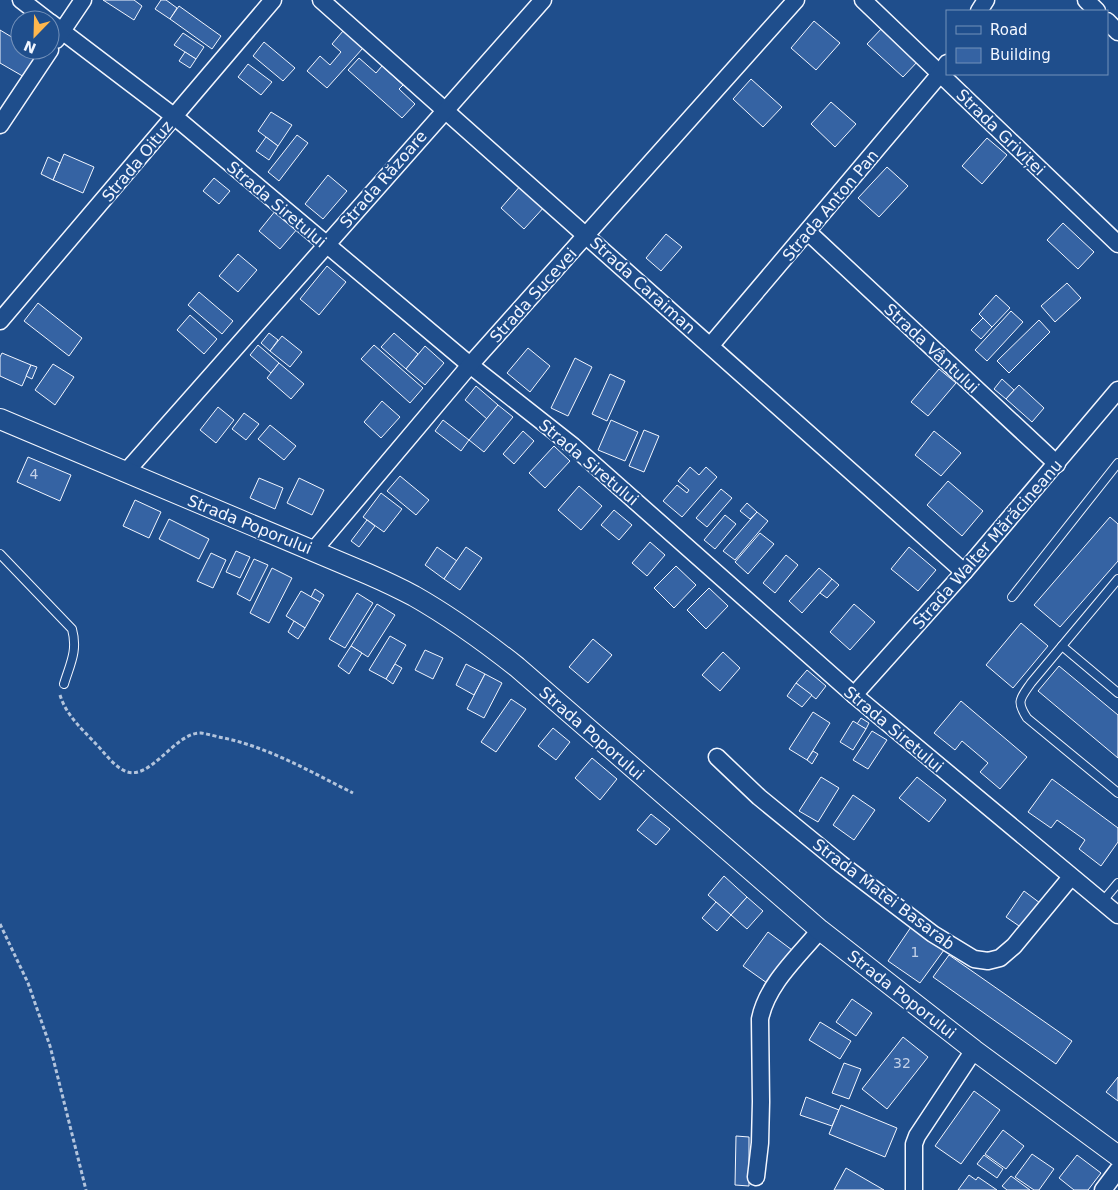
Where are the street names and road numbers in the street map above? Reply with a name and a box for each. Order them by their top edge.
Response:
street label: Strada Griviței [952,85,1049,179]
street label: Strada Oituz [98,117,177,206]
street label: Strada Răzoare [336,127,431,232]
street label: Strada Anton Pan [778,146,882,265]
street label: Strada Siretului [223,157,330,252]
street label: Strada Caraiman [586,233,699,338]
street label: Strada Sucevei [486,244,581,346]
street label: Strada Vântului [880,299,983,397]
street label: Strada Siretului [535,415,642,510]
street label: Strada Walter Mărăcineanu [909,456,1066,633]
street label: Strada Poporului [185,491,315,558]
street label: Strada Siretului [840,682,947,777]
street label: Strada Poporului [535,683,648,784]
street label: Strada Matei Basarab [809,835,958,954]
street label: Strada Poporului [844,946,960,1043]

